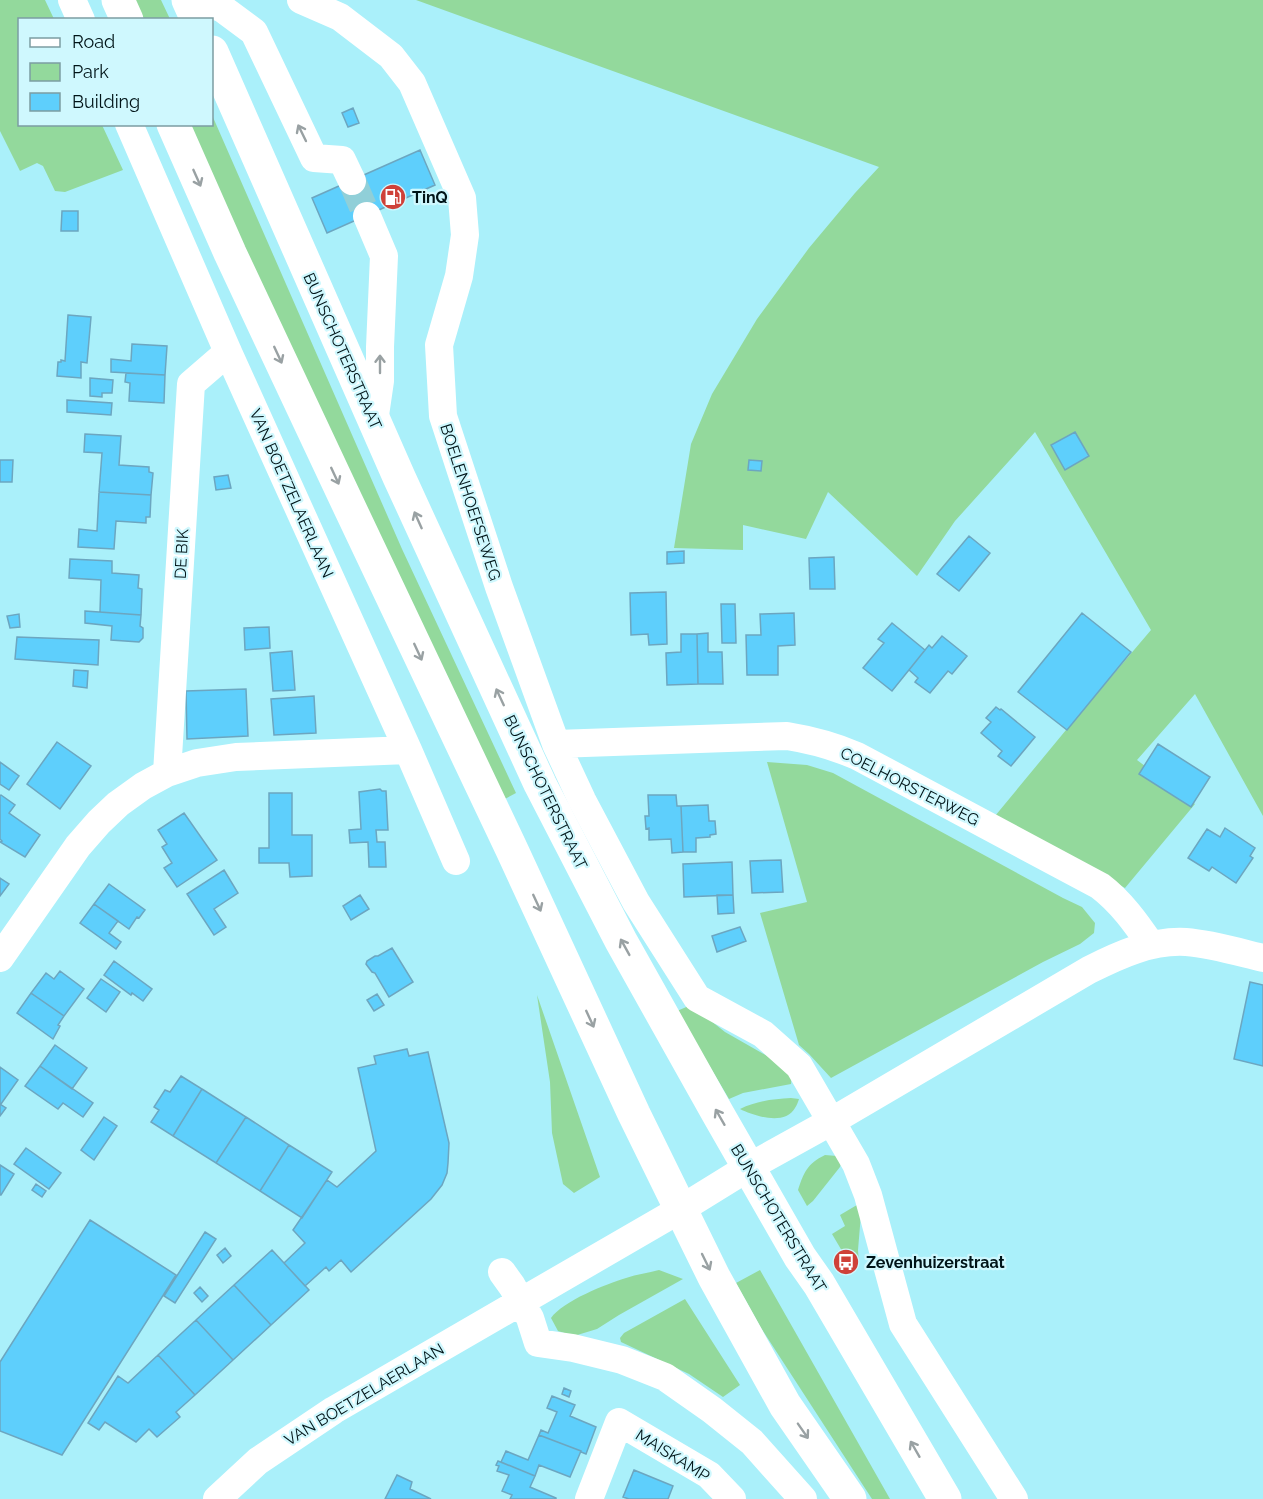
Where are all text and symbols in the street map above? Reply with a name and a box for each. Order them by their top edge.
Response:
legend [18,18,213,126]
text: Road [72,31,115,52]
text: Park [72,61,109,82]
text: Building [72,91,140,112]
one-way arrow [295,124,307,142]
one-way arrow [192,168,203,187]
fuel station icon: TinQ [378,182,408,212]
place label: TinQ [412,188,448,207]
street label: BUNSCHOTERSTRAAT [299,270,386,433]
one-way arrow [272,346,284,364]
one-way arrow [374,354,386,374]
street label: VAN BOETZELAERLAAN [246,406,337,581]
street label: BOELENHOEFSEWEG [436,421,505,583]
one-way arrow [329,467,341,485]
one-way arrow [412,511,423,529]
street label: DE BIK [171,528,192,580]
one-way arrow [413,643,425,661]
one-way arrow [493,689,505,707]
street label: BUNSCHOTERSTRAAT [500,712,591,873]
street label: COELHORSTERWEG [837,743,982,830]
one-way arrow [532,894,543,912]
one-way arrow [619,938,630,956]
one-way arrow [585,1009,597,1027]
one-way arrow [714,1109,726,1126]
street label: BUNSCHOTERSTRAAT [727,1141,830,1296]
bus stop icon: Zevenhuizerstraat [831,1247,861,1277]
one-way arrow [701,1252,713,1270]
place label: Zevenhuizerstraat [866,1253,1005,1272]
street label: VAN BOETZELAERLAAN [281,1339,448,1450]
one-way arrow [797,1422,809,1439]
street label: MAISKAMP [632,1425,713,1486]
one-way arrow [909,1441,921,1458]

